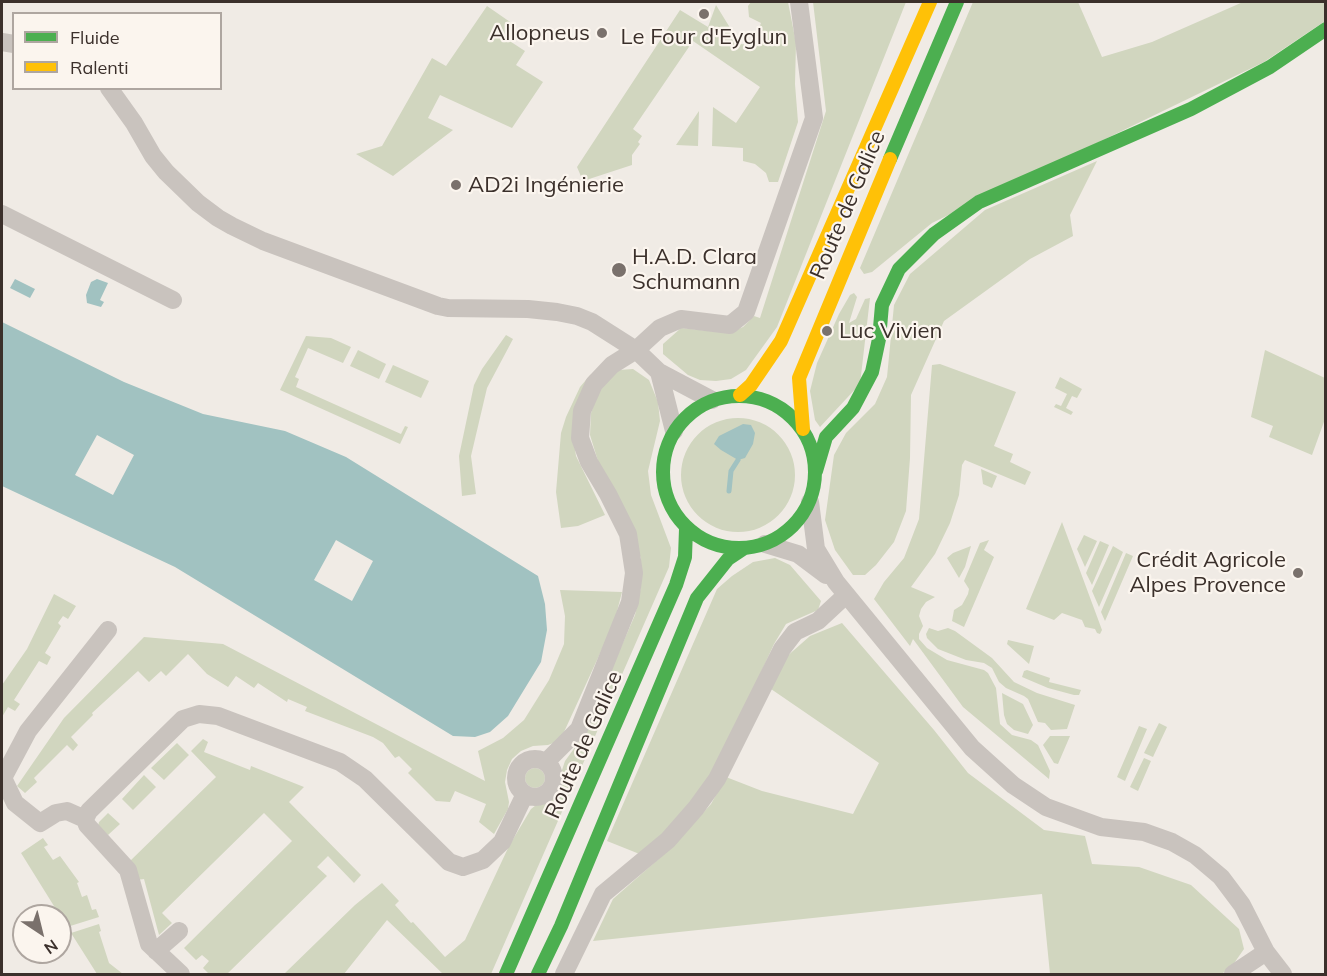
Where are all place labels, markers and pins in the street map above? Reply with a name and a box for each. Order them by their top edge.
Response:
marker: Le Four d'Eyglun [697,7,711,21]
place label: Allopneus [489,20,590,46]
place label: Le Four d'Eyglun [621,24,787,50]
marker: Allopneus [595,26,609,40]
place label: AD2i Ingénierie [468,172,624,198]
marker: AD2i Ingénierie [449,178,463,192]
place label: H.A.D. Clara Schumann [632,244,757,296]
marker: H.A.D. Clara Schumann [610,261,628,279]
place label: Luc Vivien [839,318,942,344]
marker: Luc Vivien [820,324,834,338]
place label: Crédit Agricole Alpes Provence [1129,547,1286,598]
marker: Crédit Agricole Alpes Provence [1291,566,1305,580]

